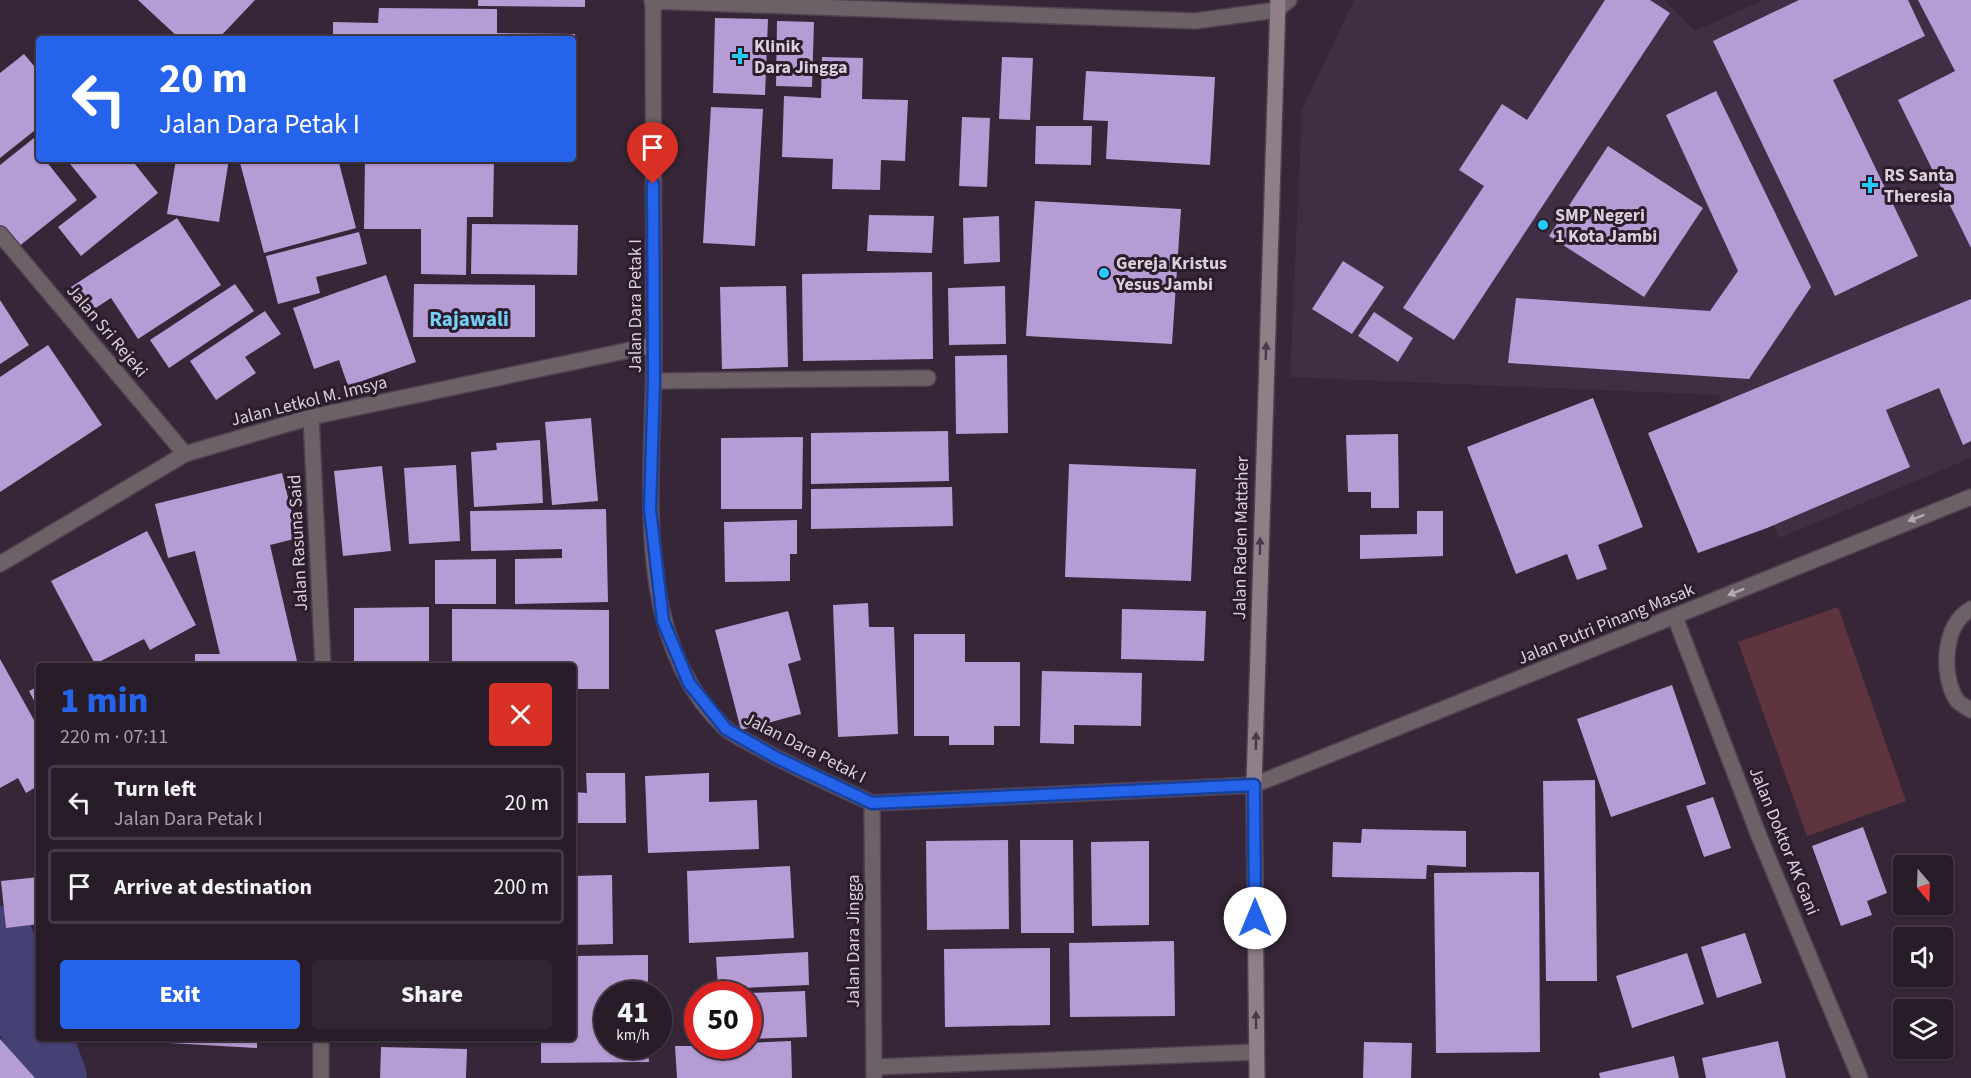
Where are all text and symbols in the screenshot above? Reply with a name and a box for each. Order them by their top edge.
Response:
place label: Klinik Dara Jingga [754,34,847,80]
marker: Klinik Dara Jingga [731,47,749,65]
text: 20 m [159,49,248,109]
icon: left [60,60,138,138]
text: Jalan Dara Petak I [159,105,360,144]
pin [627,122,678,184]
icon: arrive [636,131,669,164]
place label: RS Santa Theresia [1884,163,1954,209]
marker: RS Santa Theresia [1861,176,1879,194]
place label: SMP Negeri 1 Kota Jambi [1555,203,1657,249]
marker: SMP Negeri 1 Kota Jambi [1536,218,1550,232]
street label: Jalan Dara Petak I [623,239,648,373]
place label: Gereja Kristus Yesus Jambi [1115,251,1227,297]
marker: Gereja Kristus Yesus Jambi [1097,266,1111,280]
street label: Jalan Sri Rejeki [61,279,153,383]
district label: Rajawali [429,304,509,334]
one-way arrow [1261,341,1270,360]
street label: Jalan Letkol M. Imsya [228,369,390,433]
street label: Jalan Raden Mattaher [1227,455,1255,620]
street label: Jalan Rasuna Said [282,474,314,612]
one-way arrow [1907,513,1925,523]
one-way arrow [1256,536,1265,555]
street label: Jalan Putri Pinang Masak [1514,577,1698,671]
one-way arrow [1727,588,1745,597]
text: 1 min [60,675,148,726]
button: close [489,683,552,746]
street label: Jalan Dara Petak I [740,706,870,790]
text: 220 m · 07:11 [60,723,168,751]
one-way arrow [1251,731,1260,750]
street label: Jalan Doktor AK Gani [1743,763,1825,919]
text: Turn left [114,773,196,805]
icon: left [63,786,96,819]
text: 20 m [504,787,549,819]
text: Jalan Dara Petak I [114,805,263,833]
north arrow [1893,855,1953,915]
map controls [1893,855,1953,1059]
icon: arrive [63,870,96,903]
text: Arrive at destination [114,871,312,903]
text: 200 m [494,871,549,903]
street label: Jalan Dara Jingga [841,874,866,1008]
position arrow [1223,886,1287,950]
button: sound [1893,927,1953,987]
button: Exit [60,960,300,1029]
button: Share [312,960,552,1029]
speed limit sign: 50 [684,981,762,1059]
text: 41 [617,991,649,1034]
button: layers [1893,999,1953,1059]
one-way arrow [1251,1010,1261,1029]
text: km/h [616,1025,650,1046]

